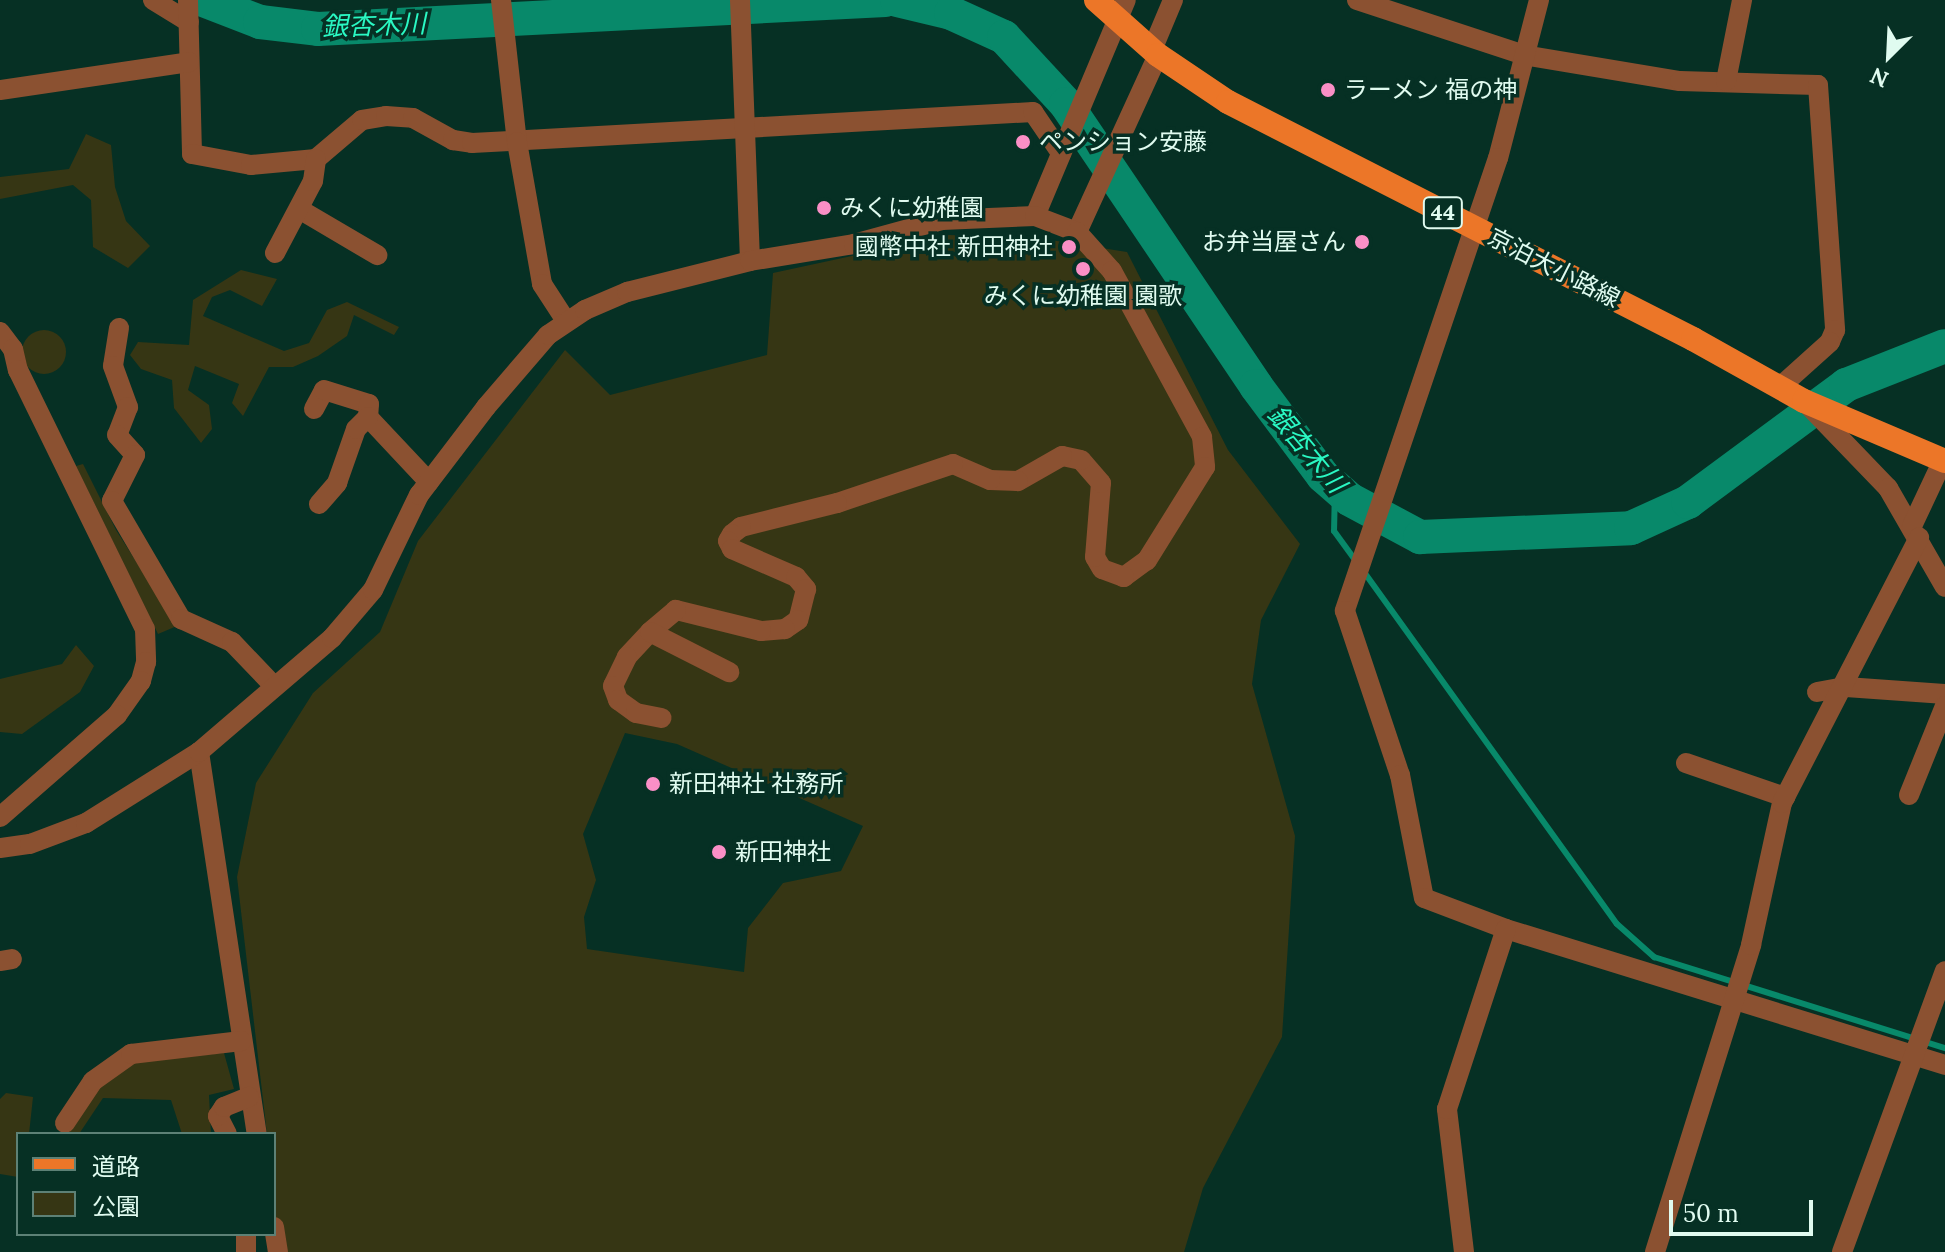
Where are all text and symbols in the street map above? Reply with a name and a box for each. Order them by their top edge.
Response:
water label: 銀杏木川 [321,8,427,42]
north arrow [1849,16,1929,96]
text: N [1866,62,1893,94]
place label: ラーメン 福の神 [1344,76,1518,104]
marker: ラーメン 福の神 [1319,81,1337,99]
place label: ペンション安藤 [1039,128,1207,156]
marker: ペンション安藤 [1014,133,1032,151]
place label: みくに幼稚園 [840,194,984,222]
road number: 44 [1421,195,1465,231]
marker: みくに幼稚園 [815,199,833,217]
street label: 京泊大小路線 [1483,222,1625,314]
place label: お弁当屋さん [1202,228,1346,256]
place label: 國幣中社 新田神社 [855,233,1053,261]
marker: お弁当屋さん [1353,233,1371,251]
marker: 國幣中社 新田神社 [1060,238,1078,256]
marker: みくに幼稚園 園歌 [1074,260,1092,278]
place label: みくに幼稚園 園歌 [984,282,1182,310]
water label: 銀杏木川 [1262,399,1352,499]
place label: 新田神社 社務所 [669,770,843,798]
marker: 新田神社 社務所 [644,775,662,793]
place label: 新田神社 [735,838,831,866]
marker: 新田神社 [710,843,728,861]
legend [16,1132,276,1236]
text: 道路 [92,1151,140,1182]
scale bar [1673,1184,1817,1234]
text: 公園 [92,1191,140,1222]
text: 50 m [1683,1198,1739,1229]

